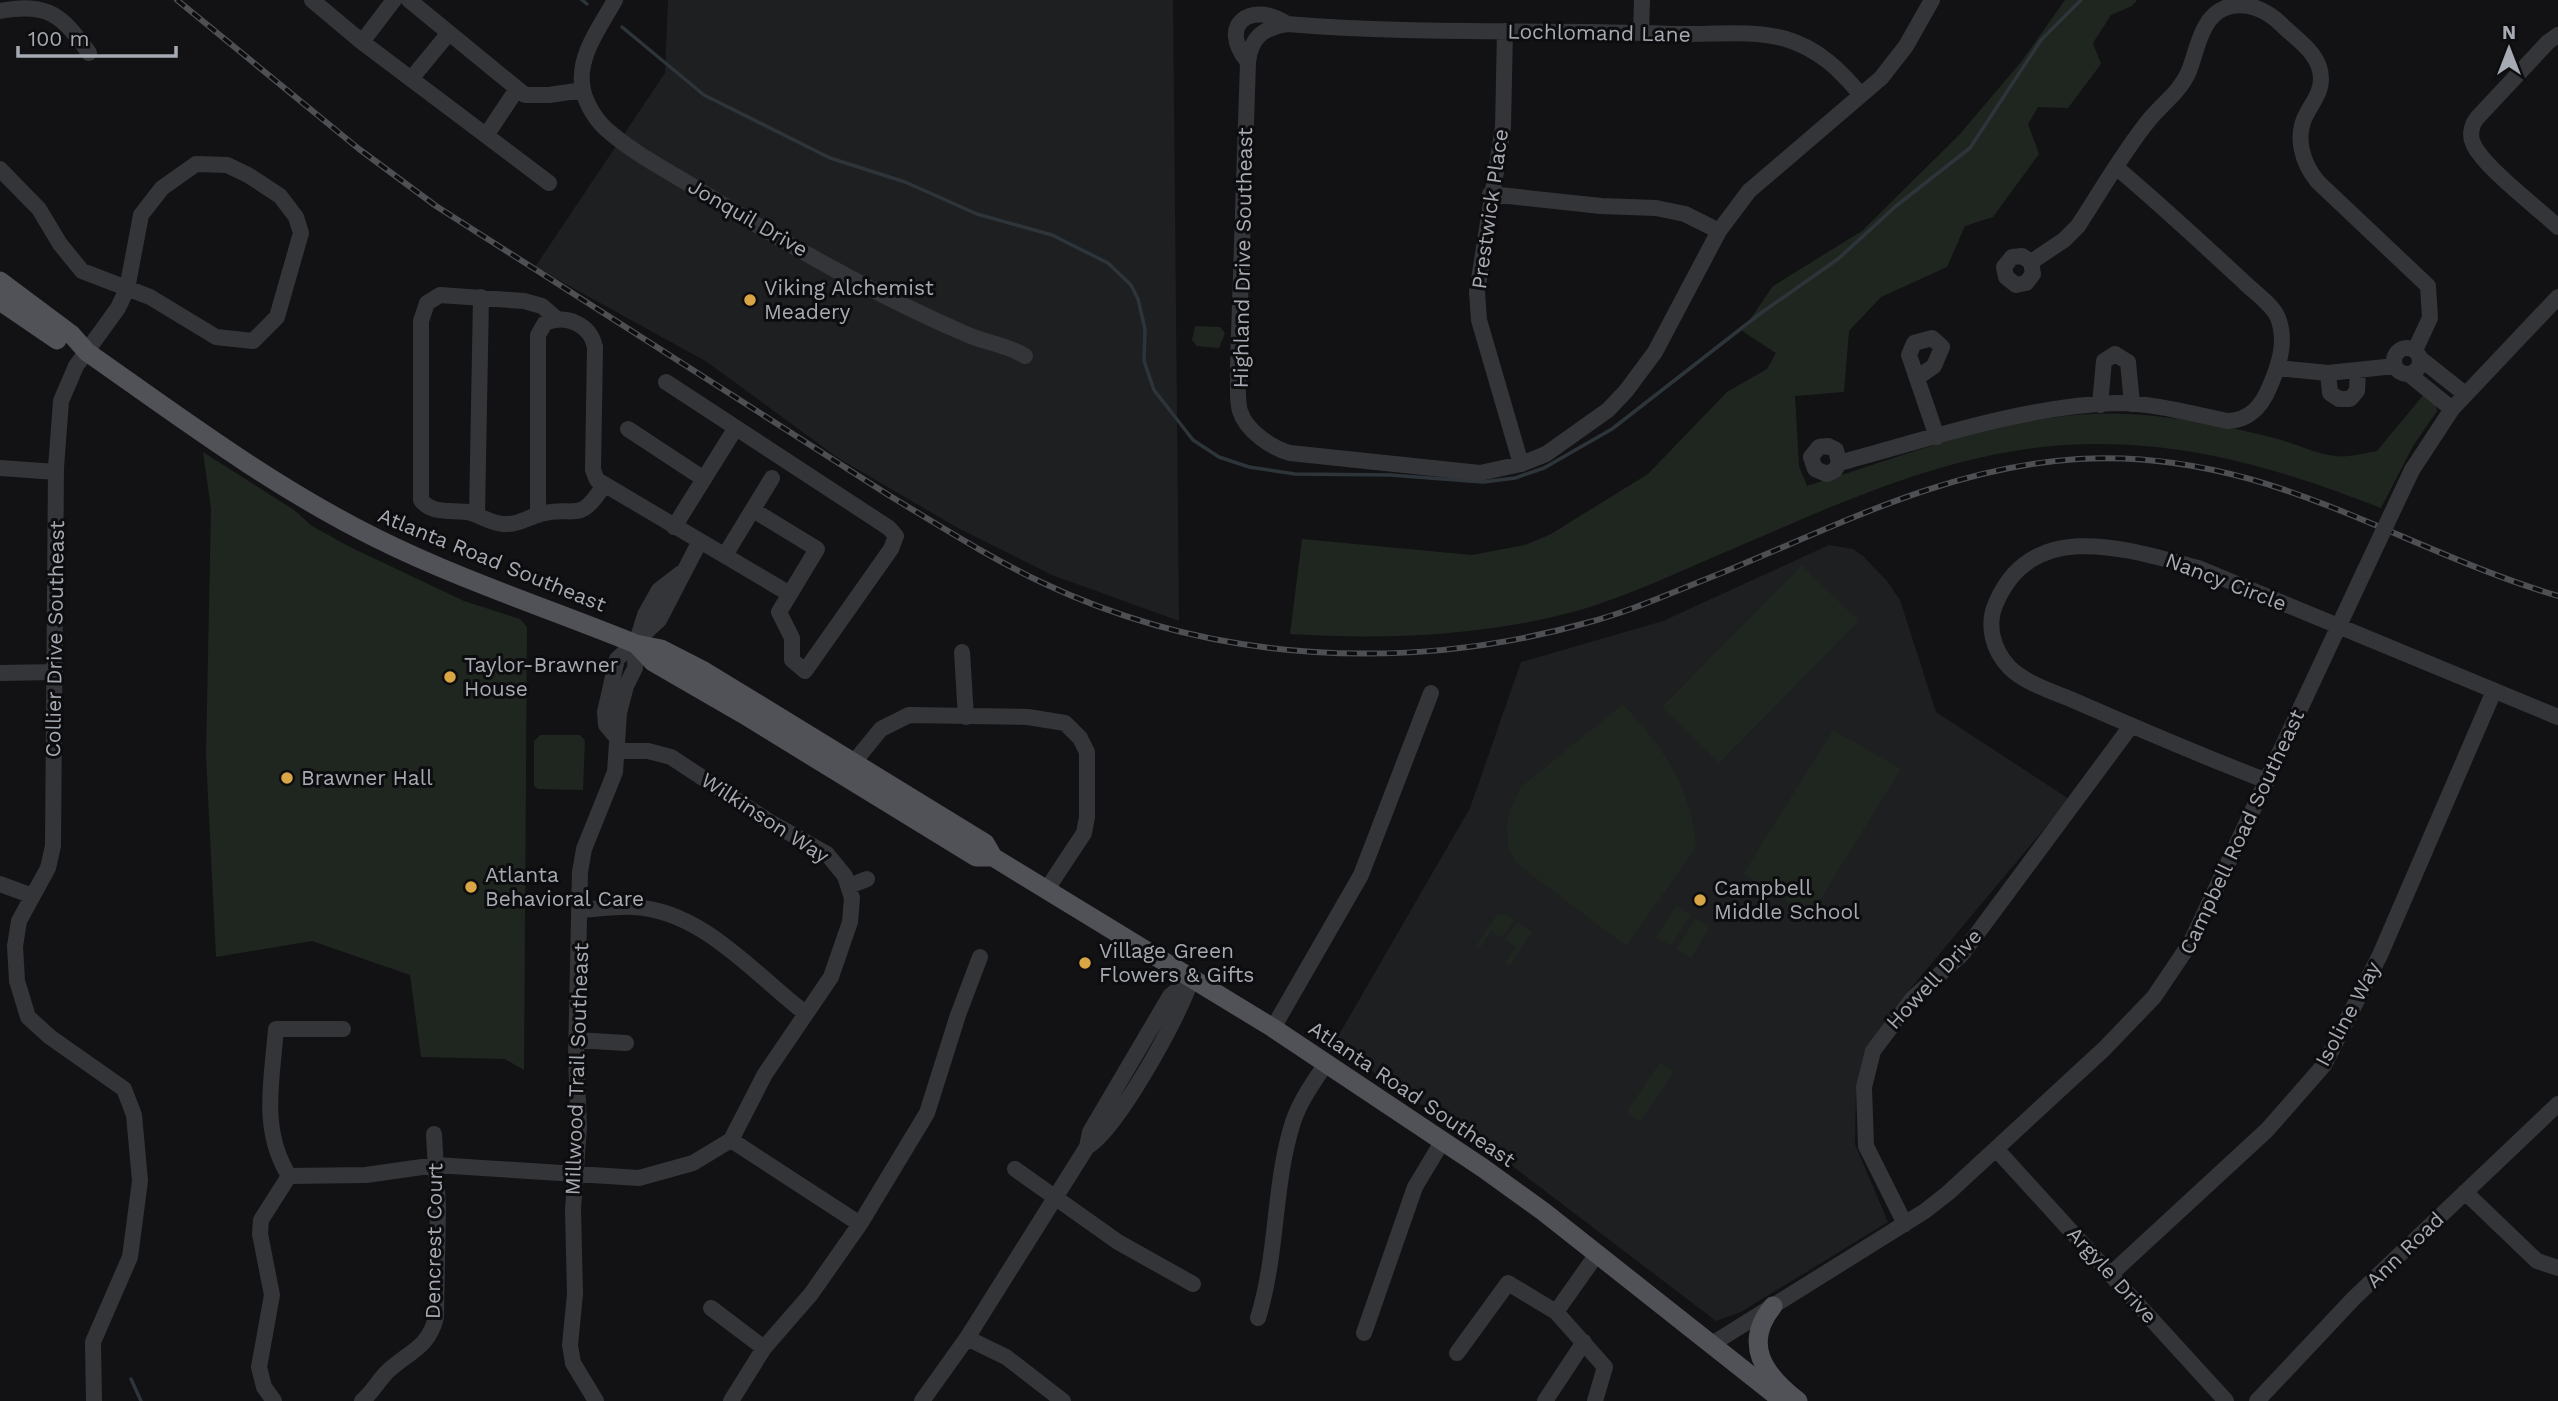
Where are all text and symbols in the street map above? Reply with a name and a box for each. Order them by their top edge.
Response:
scale bar [18,14,175,58]
north arrow [2474,14,2544,84]
street label: Lochlomand Lane [1507,18,1691,47]
text: N [2502,21,2516,44]
text: 100 m [28,26,90,51]
street label: Highland Drive Southeast [1228,127,1257,389]
street label: Prestwick Place [1466,127,1513,291]
street label: Jonquil Drive [684,173,813,262]
place label: Viking Alchemist Meadery [764,275,934,324]
marker: Viking Alchemist Meadery [742,292,758,308]
street label: Atlanta Road Southeast [375,502,610,617]
street label: Collier Drive Southeast [40,520,69,758]
street label: Nancy Circle [2162,547,2290,616]
place label: Taylor-Brawner House [464,652,619,701]
marker: Taylor-Brawner House [442,669,458,685]
street label: Campbell Road Southeast [2174,705,2309,958]
place label: Brawner Hall [301,765,433,790]
street label: Wilkinson Way [697,767,834,868]
marker: Brawner Hall [279,770,295,786]
place label: Atlanta Behavioral Care [485,862,644,911]
place label: Campbell Middle School [1714,875,1860,924]
marker: Atlanta Behavioral Care [463,879,479,895]
marker: Campbell Middle School [1692,892,1708,908]
street label: Howell Drive [1881,923,1987,1034]
place label: Village Green Flowers & Gifts [1099,938,1254,987]
street label: Millwood Trail Southeast [560,942,593,1196]
marker: Village Green Flowers & Gifts [1077,955,1093,971]
street label: Isoline Way [2310,957,2386,1070]
street label: Atlanta Road Southeast [1304,1015,1520,1172]
street label: Dencrest Court [420,1163,447,1319]
street label: Ann Road [2361,1207,2449,1293]
street label: Argyle Drive [2062,1221,2162,1328]

